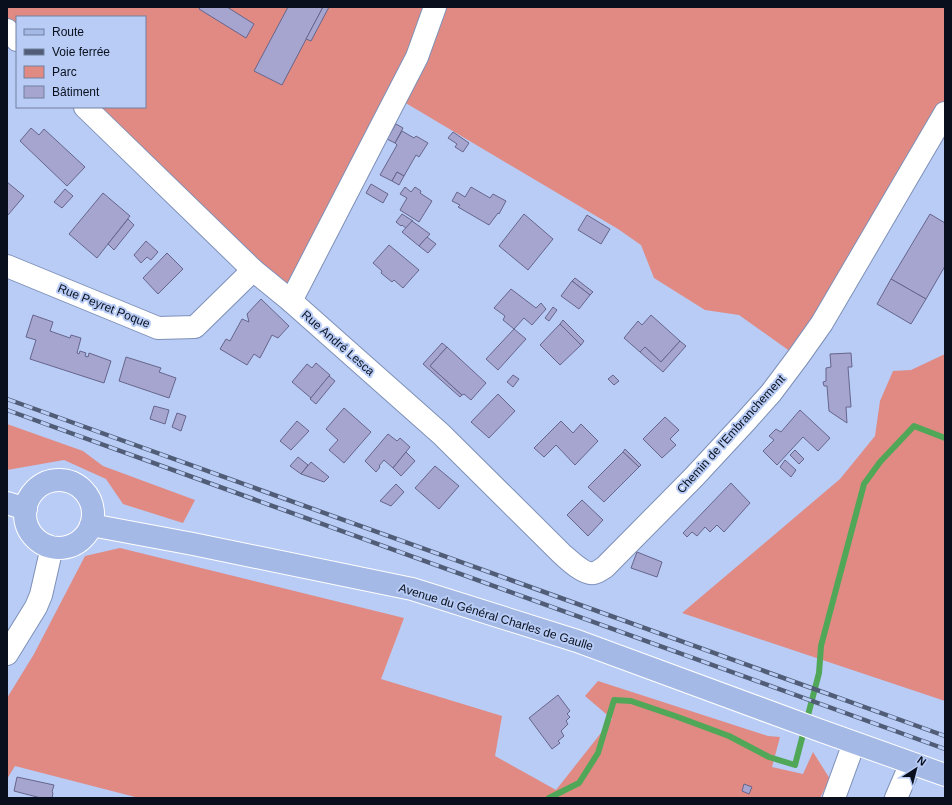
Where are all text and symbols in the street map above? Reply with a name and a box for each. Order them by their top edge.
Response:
legend [16,16,146,108]
text: Route [52,25,84,39]
text: Voie ferrée [52,45,110,59]
text: Parc [52,65,77,79]
text: Bâtiment [52,85,100,99]
street label: Rue Peyret Poque [56,281,152,331]
street label: Rue André Lesca [299,308,378,379]
street label: Chemin de l'Embranchement [674,371,788,496]
street label: Avenue du Général Charles de Gaulle [397,581,595,653]
north arrow [896,749,936,789]
text: N [915,754,929,768]

